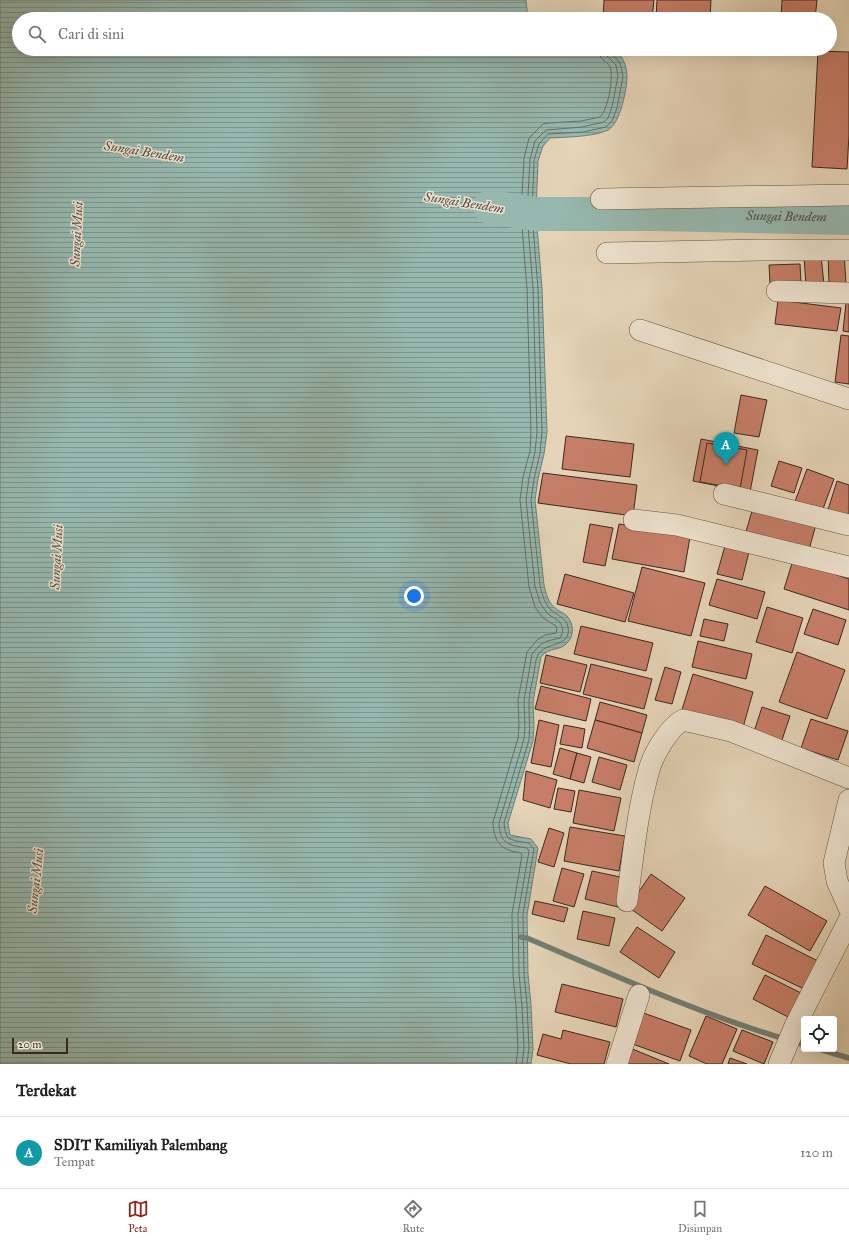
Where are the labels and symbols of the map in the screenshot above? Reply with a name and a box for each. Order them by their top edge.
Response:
water label: Sungai Bendem [102,138,186,166]
water label: Sungai Bendem [422,189,506,217]
water label: Sungai Musi [67,201,87,268]
water label: Sungai Bendem [745,208,828,226]
pin: A [713,432,739,465]
water label: Sungai Musi [47,524,67,591]
your location [404,586,424,606]
water label: Sungai Musi [25,848,47,915]
scale bar [12,1036,68,1055]

